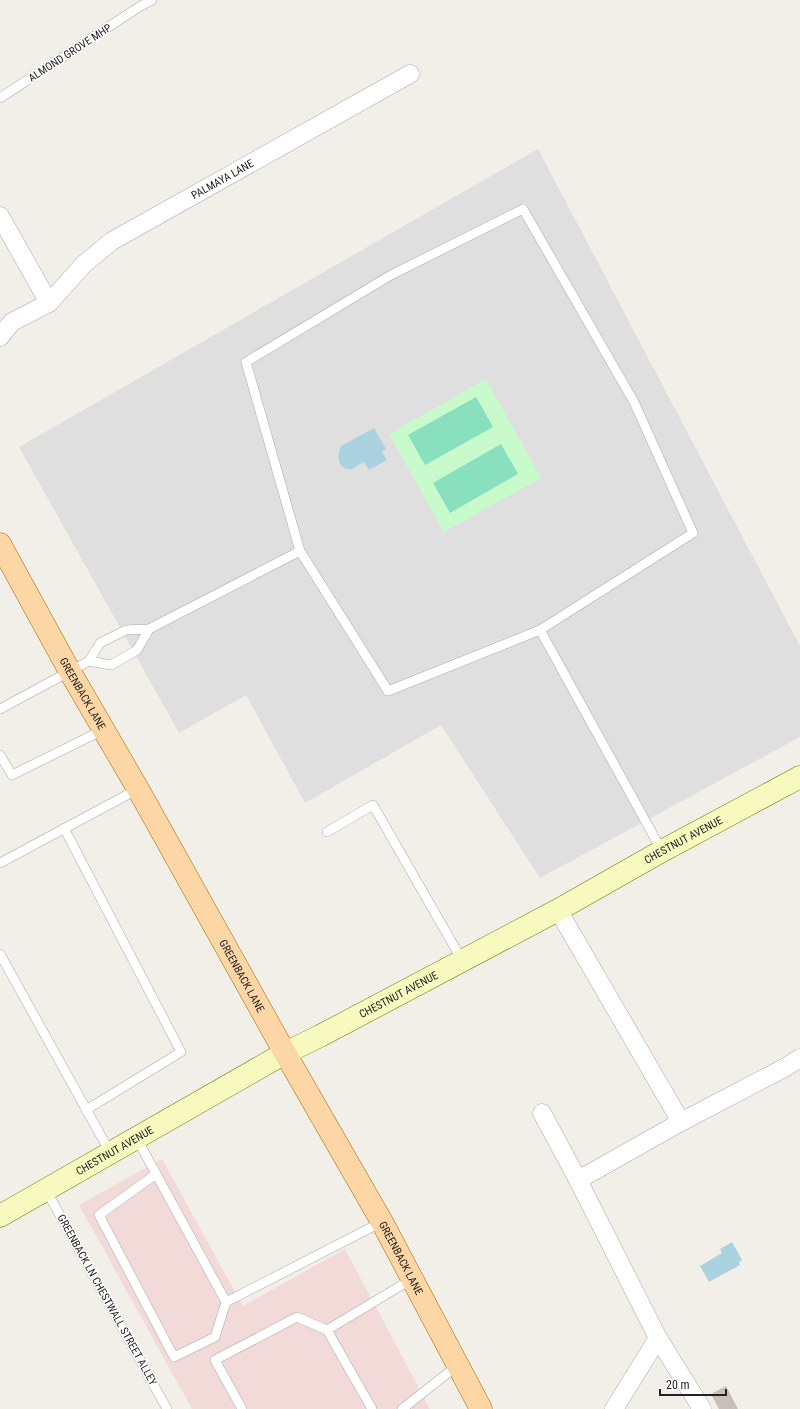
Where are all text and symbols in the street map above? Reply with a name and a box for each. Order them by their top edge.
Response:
street label: ALMOND GROVE MHP [26,21,114,85]
street label: PALMAYA LANE [189,156,256,202]
street label: GREENBACK LANE [57,655,109,732]
street label: CHESTNUT AVENUE [642,813,725,866]
street label: GREENBACK LANE [217,937,268,1015]
street label: CHESTNUT AVENUE [357,968,440,1021]
street label: CHESTNUT AVENUE [74,1123,156,1178]
street label: GREENBACK LN CHESTWALL STREET ALLEY [54,1212,160,1388]
street label: GREENBACK LANE [376,1219,426,1297]
scale bar [660,1371,726,1397]
text: 20 m [666,1378,690,1392]

